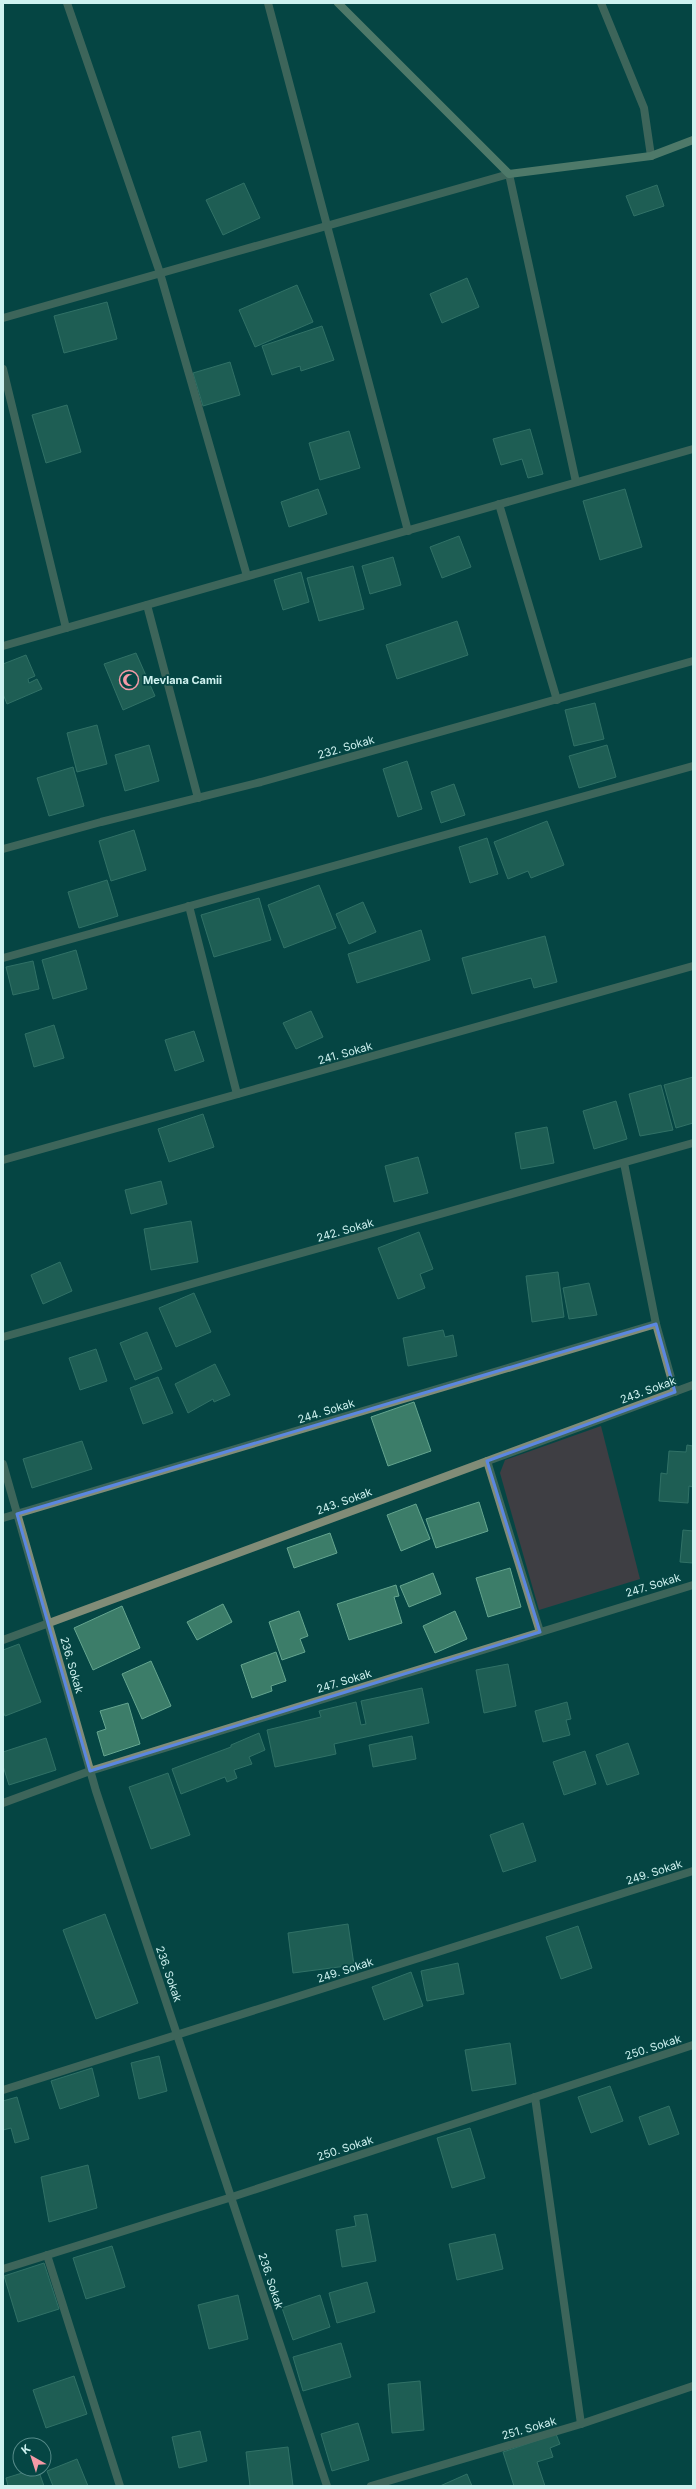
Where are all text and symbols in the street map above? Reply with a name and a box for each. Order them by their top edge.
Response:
mosque icon: Mevlana Camii [118,669,140,691]
place label: Mevlana Camii [143,673,222,687]
street label: 232. Sokak [316,732,376,762]
street label: 241. Sokak [316,1039,374,1067]
street label: 242. Sokak [315,1215,375,1245]
street label: 243. Sokak [618,1373,678,1407]
street label: 244. Sokak [296,1396,356,1426]
street label: 243. Sokak [314,1484,374,1518]
street label: 247. Sokak [624,1570,682,1600]
street label: 236. Sokak [57,1635,87,1695]
street label: 247. Sokak [315,1666,373,1696]
street label: 249. Sokak [624,1856,684,1888]
street label: 236. Sokak [153,1944,185,2004]
street label: 249. Sokak [315,1954,375,1986]
street label: 250. Sokak [623,2031,683,2063]
street label: 250. Sokak [315,2132,375,2164]
street label: 236. Sokak [255,2251,287,2311]
street label: 251. Sokak [500,2414,558,2442]
north arrow [12,2437,52,2477]
text: K [18,2441,33,2457]

